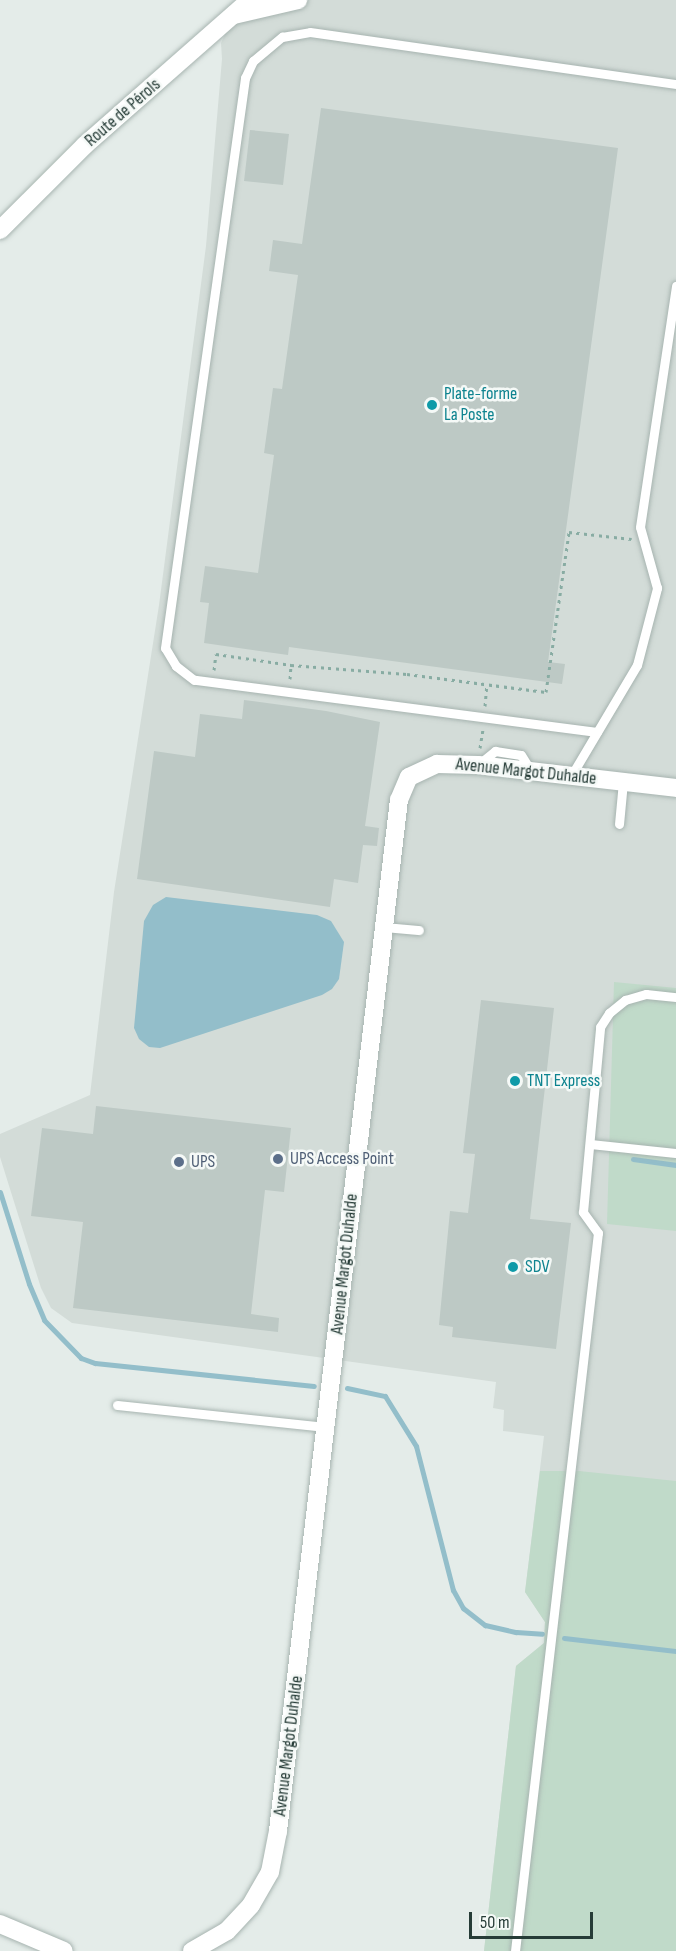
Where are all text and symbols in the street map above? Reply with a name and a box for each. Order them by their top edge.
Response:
street label: Route de Pérols [81,74,165,152]
place label: Plate-forme La Poste [444,384,517,426]
marker: Plate-forme La Poste [425,398,439,412]
street label: Avenue Margot Duhalde [455,754,597,790]
place label: TNT Express [527,1070,600,1092]
marker: TNT Express [508,1074,522,1088]
place label: UPS Access Point [290,1148,394,1170]
place label: UPS [191,1151,215,1173]
marker: UPS Access Point [271,1152,285,1166]
marker: UPS [172,1155,186,1169]
street label: Avenue Margot Duhalde [327,1193,363,1335]
place label: SDV [525,1256,550,1278]
marker: SDV [506,1260,520,1274]
street label: Avenue Margot Duhalde [270,1675,308,1817]
scale bar [472,1900,596,1938]
text: 50 m [480,1912,510,1933]

